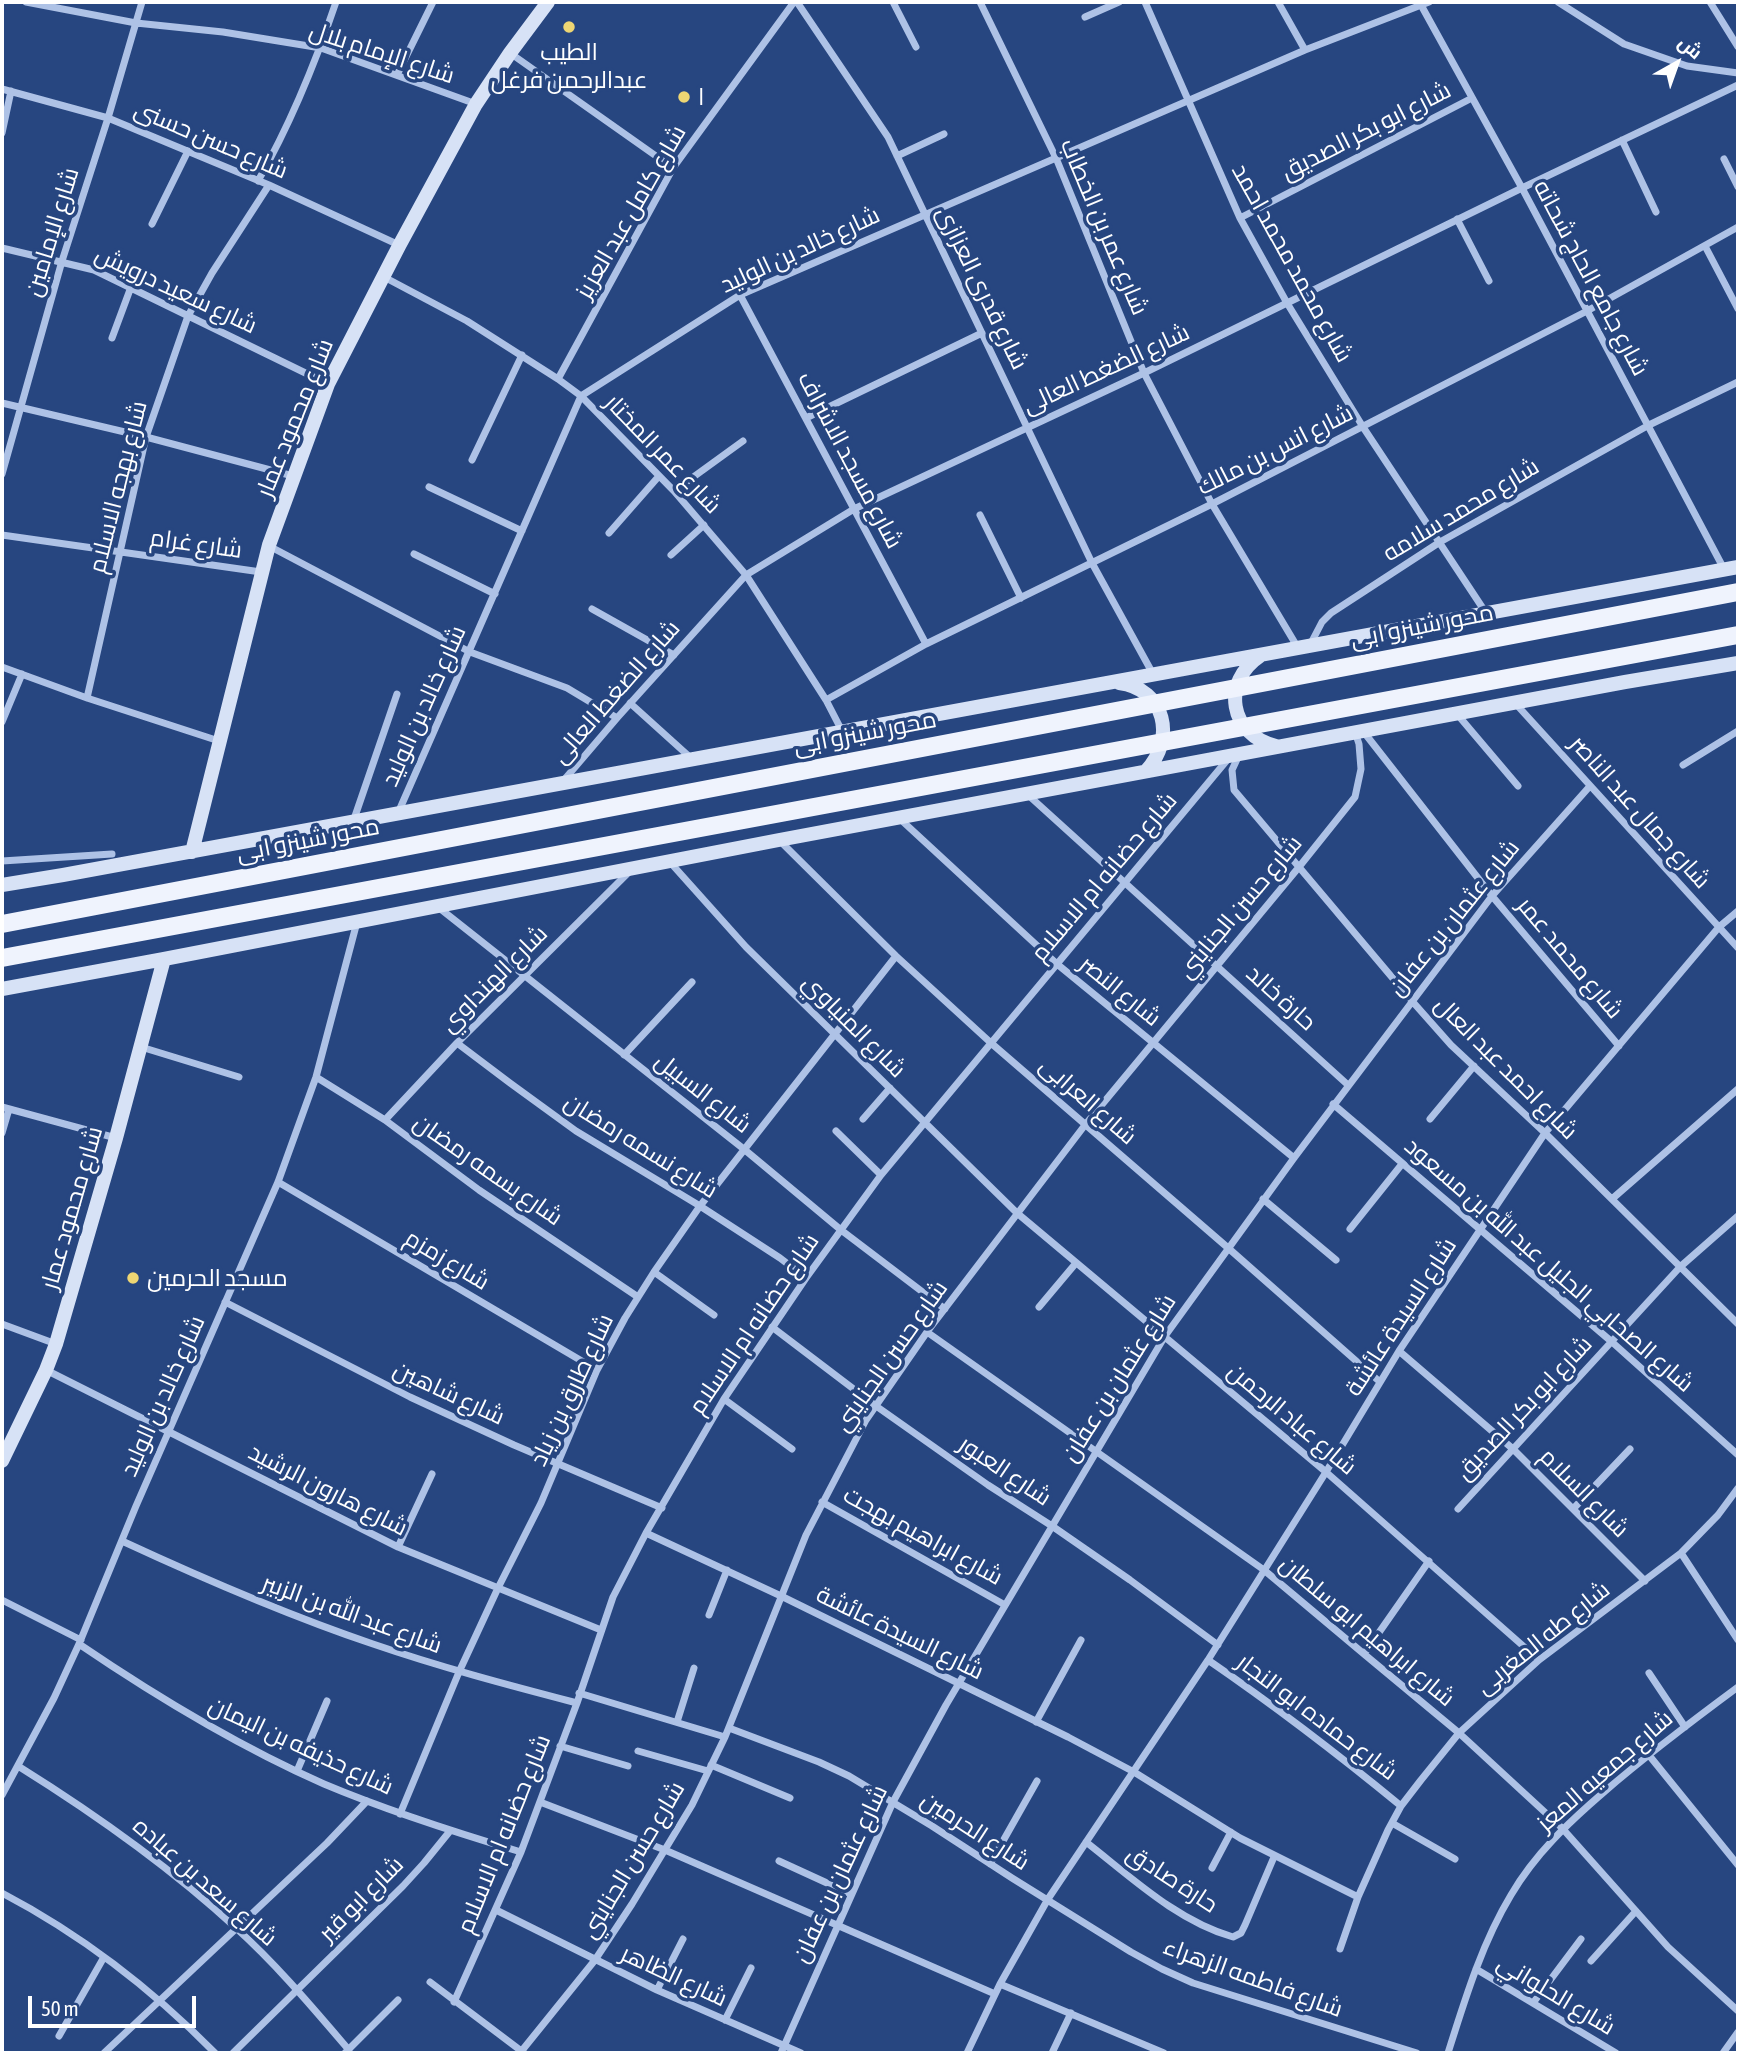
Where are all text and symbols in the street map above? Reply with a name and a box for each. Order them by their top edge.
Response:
street label: شارع الإمام بلال [306,16,458,90]
marker: الطيب عبدالرحمن فرغل [561,19,577,35]
north arrow [1642,28,1712,98]
text: ش [1674,31,1707,63]
place label: الطيب عبدالرحمن فرغل [491,38,647,94]
street label: شارع ابو بكر الصديق [1276,76,1456,186]
place label: ا [698,83,704,111]
marker: ا [676,89,692,105]
street label: شارع حسن حسنى [130,95,292,185]
street label: شارع كامل عبد العزيز [570,120,692,304]
street label: شارع عمر بن الخطاب [1054,135,1154,319]
street label: شارع محمد محمد احمد [1225,158,1359,368]
street label: شارع الإمامين [19,164,85,300]
street label: شارع جامع الحاج شحاته [1527,175,1655,381]
street label: شارع خالد بن الوليد [716,200,884,300]
street label: شارع قدرى العزازى [930,202,1034,374]
street label: شارع سعيد درويش [90,240,262,340]
street label: شارع الضغط العالى [1018,318,1194,420]
street label: شارع محمود عمار [250,335,340,501]
street label: شارع مسجد الاشراف [791,367,909,553]
street label: شارع عمر المختار [599,388,727,520]
street label: شارع بهجه الاسلام [83,398,153,576]
street label: شارع انس بن مالك [1192,398,1358,502]
street label: شارع محمد سلامه [1378,452,1544,568]
street label: شارع غرام [148,523,244,565]
street label: محور شينزو ابى [1348,598,1496,654]
street label: شارع الضغط العالى [546,614,686,770]
street label: شارع خالد بن الوليد [376,621,472,791]
street label: محور شينزو ابى [791,705,939,761]
street label: شارع جمال عبد الناصر [1564,729,1716,895]
street label: شارع حضانه ام الاسلام [1025,787,1183,967]
street label: محور شينزو ابى [234,812,382,868]
street label: شارع حسن الجنايني [1172,830,1308,984]
street label: شارع عثمان بن عفان [1382,834,1526,1002]
street label: شارع محمد عمر [1511,891,1629,1025]
street label: شارع الهنداوي [434,919,554,1039]
street label: شارع النصر [1073,949,1167,1033]
street label: حارة خالد [1240,959,1322,1037]
street label: شارع المنياوي [796,968,912,1084]
street label: شارع احمد عبد العال [1428,990,1584,1146]
street label: شارع السبيل [649,1046,757,1140]
street label: شارع العرابى [1034,1051,1142,1151]
street label: شارع نسمه رمضان [559,1087,723,1205]
street label: شارع بسمه رمضان [408,1108,568,1232]
street label: شارع محمود عمار [35,1123,109,1293]
street label: شارع الصحابي الجليل عبد الله بن مسعود [1399,1132,1699,1398]
street label: شارع زمزم [399,1224,495,1296]
street label: شارع حضانه ام الاسلام [683,1228,825,1420]
street label: شارع السيدة عائشة [1339,1232,1463,1402]
place label: مسجد الحرمين [147,1264,288,1292]
marker: مسجد الحرمين [125,1270,141,1286]
street label: شارع حسن الجنايني [828,1275,954,1437]
street label: شارع عثمان بن عفان [1056,1289,1182,1467]
street label: شارع طارق بن زياد [524,1309,620,1471]
street label: شارع خالد بن الوليد [115,1311,211,1481]
street label: شارع ابو بكر الصديق [1450,1330,1598,1486]
street label: شارع شاهين [389,1355,509,1431]
street label: شارع عباد الرحمن [1222,1357,1362,1481]
street label: شارع العبور [953,1430,1057,1512]
street label: شارع هارون الرشيد [244,1438,412,1542]
street label: شارع السلام [1533,1442,1635,1544]
street label: شارع ابراهيم بهجت [838,1480,1008,1592]
street label: شارع ابراهيم ابو سلطان [1274,1549,1460,1713]
street label: شارع عبد الله بن الزبير [258,1568,446,1660]
street label: شارع طه المغربى [1470,1575,1616,1701]
street label: شارع السيدة عائشة [812,1580,988,1686]
street label: شارع حماده ابو النجار [1231,1647,1403,1787]
street label: شارع حذيفه بن اليمان [204,1691,398,1801]
street label: شارع جمعيه المعز [1531,1704,1679,1838]
street label: شارع حضانه ام الاسلام [451,1730,557,1938]
street label: شارع حسن الجنايني [575,1776,691,1944]
street label: شارع عثمان بن عفان [786,1781,894,1967]
street label: شارع الحرمين [915,1785,1035,1877]
street label: شارع سعد بن عباده [127,1812,283,1952]
street label: حارة صادق [1121,1839,1223,1919]
street label: شارع ابو قير [312,1850,410,1948]
street label: شارع فاطمه الزهراء [1159,1932,1347,2024]
street label: شارع الظاهر [616,1939,732,2013]
street label: شارع الحلواني [1492,1949,1620,2041]
scale bar [32,1982,200,2026]
text: 50 m [41,1996,79,2020]

